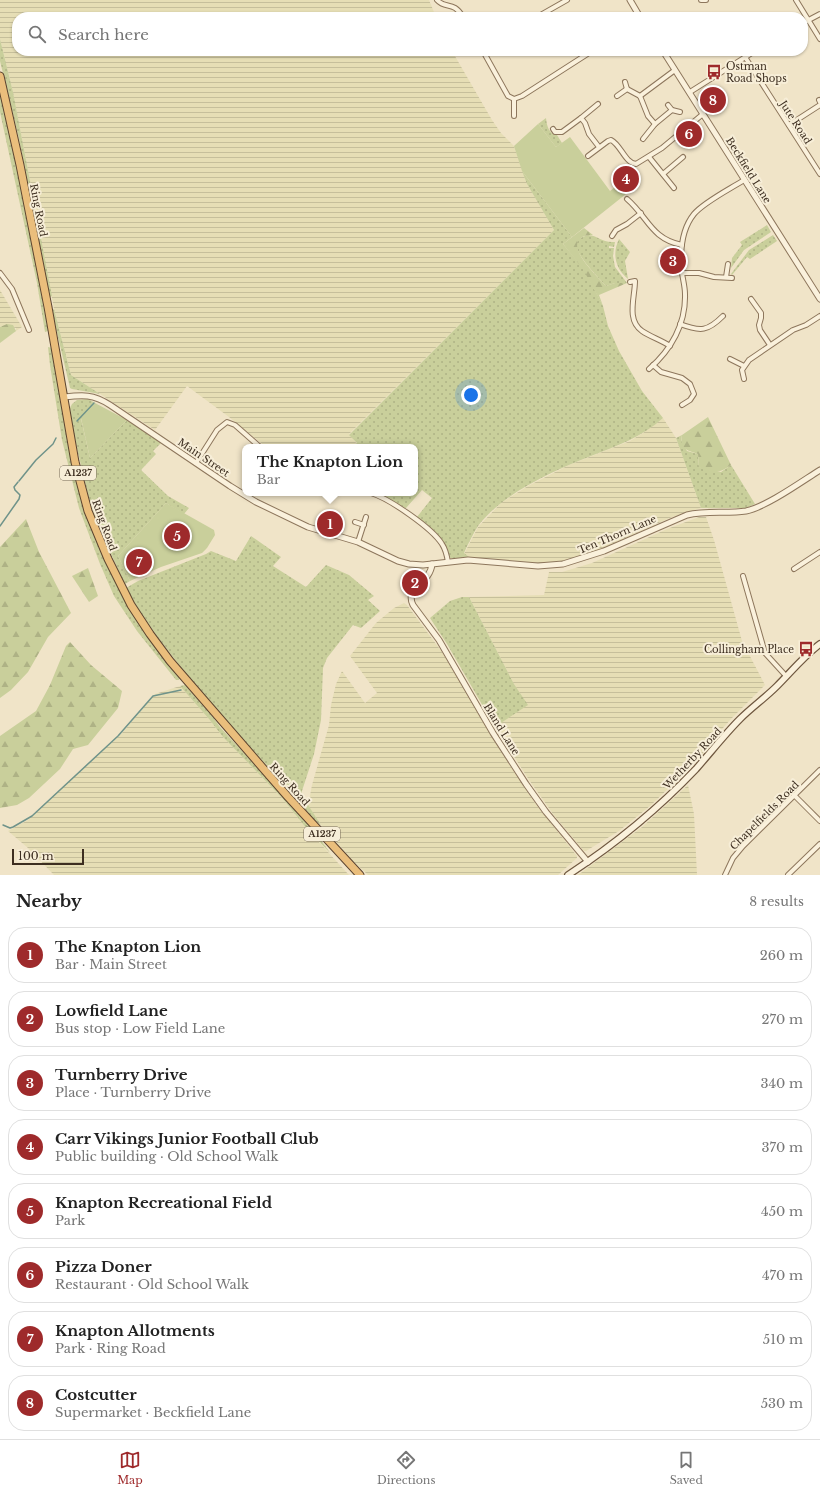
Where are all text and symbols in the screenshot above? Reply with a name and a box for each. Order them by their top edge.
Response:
search box [12,12,808,56]
icon: search [26,23,48,45]
text: Search here [58,25,149,44]
place label: Ostman Road Shops [726,60,787,85]
bus stop icon: Ostman Road Shops [705,63,723,81]
pin: 8 [700,85,726,115]
street label: Jute Road [776,96,815,147]
pin: 6 [676,119,702,149]
street label: Beckfield Lane [723,135,774,206]
pin: 4 [613,164,639,194]
street label: Ring Road [27,183,50,238]
pin: 3 [660,246,686,276]
your location [461,385,481,405]
street label: Main Street [175,435,232,480]
popup [242,444,418,496]
text: The Knapton Lion [257,452,403,471]
road number: A1237 [60,466,96,480]
text: Bar [257,471,280,488]
street label: Ring Road [89,498,120,553]
pin: 1 [317,509,343,539]
street label: Ten Thorn Lane [576,512,658,557]
pin: 5 [164,521,190,551]
pin: 7 [126,547,152,577]
pin: 2 [402,568,428,598]
bus stop icon: Collingham Place [797,640,815,658]
place label: Collingham Place [704,643,794,656]
street label: Bland Lane [481,701,523,758]
street label: Wetherby Road [660,725,725,793]
street label: Ring Road [267,760,313,809]
street label: Chapelfields Road [727,778,802,853]
road number: A1237 [304,827,340,841]
scale bar [12,847,84,866]
text: 100 m [18,849,54,863]
text: Nearby [16,891,82,912]
text: 8 results [749,893,804,910]
text: The Knapton Lion [55,937,201,956]
text: 1 [27,947,33,964]
text: 260 m [760,947,803,964]
text: Bar · Main Street [55,956,167,973]
text: Lowfield Lane [55,1001,168,1020]
text: 2 [26,1011,34,1028]
text: 270 m [762,1011,803,1028]
text: Bus stop · Low Field Lane [55,1020,225,1037]
text: Turnberry Drive [55,1065,187,1084]
text: 3 [26,1075,34,1092]
text: 340 m [760,1075,803,1092]
text: Place · Turnberry Drive [55,1084,211,1101]
text: Carr Vikings Junior Football Club [55,1129,319,1148]
text: 4 [26,1139,34,1156]
text: 370 m [762,1139,803,1156]
text: Public building · Old School Walk [55,1148,279,1165]
text: Knapton Recreational Field [55,1193,272,1212]
text: 5 [26,1203,34,1220]
text: 450 m [761,1203,803,1220]
text: Park [55,1212,85,1229]
text: Pizza Doner [55,1257,152,1276]
text: 6 [26,1267,34,1284]
text: 470 m [762,1267,803,1284]
text: Restaurant · Old School Walk [55,1276,249,1293]
text: Knapton Allotments [55,1321,215,1340]
text: 7 [27,1331,33,1348]
text: 510 m [763,1331,803,1348]
text: Park · Ring Road [55,1340,166,1357]
text: Costcutter [55,1385,137,1404]
text: 8 [26,1395,34,1412]
text: 530 m [761,1395,803,1412]
text: Supermarket · Beckfield Lane [55,1404,251,1421]
tab: Map [117,1449,143,1487]
tab: Directions [377,1449,435,1487]
tab: Saved [670,1449,703,1487]

